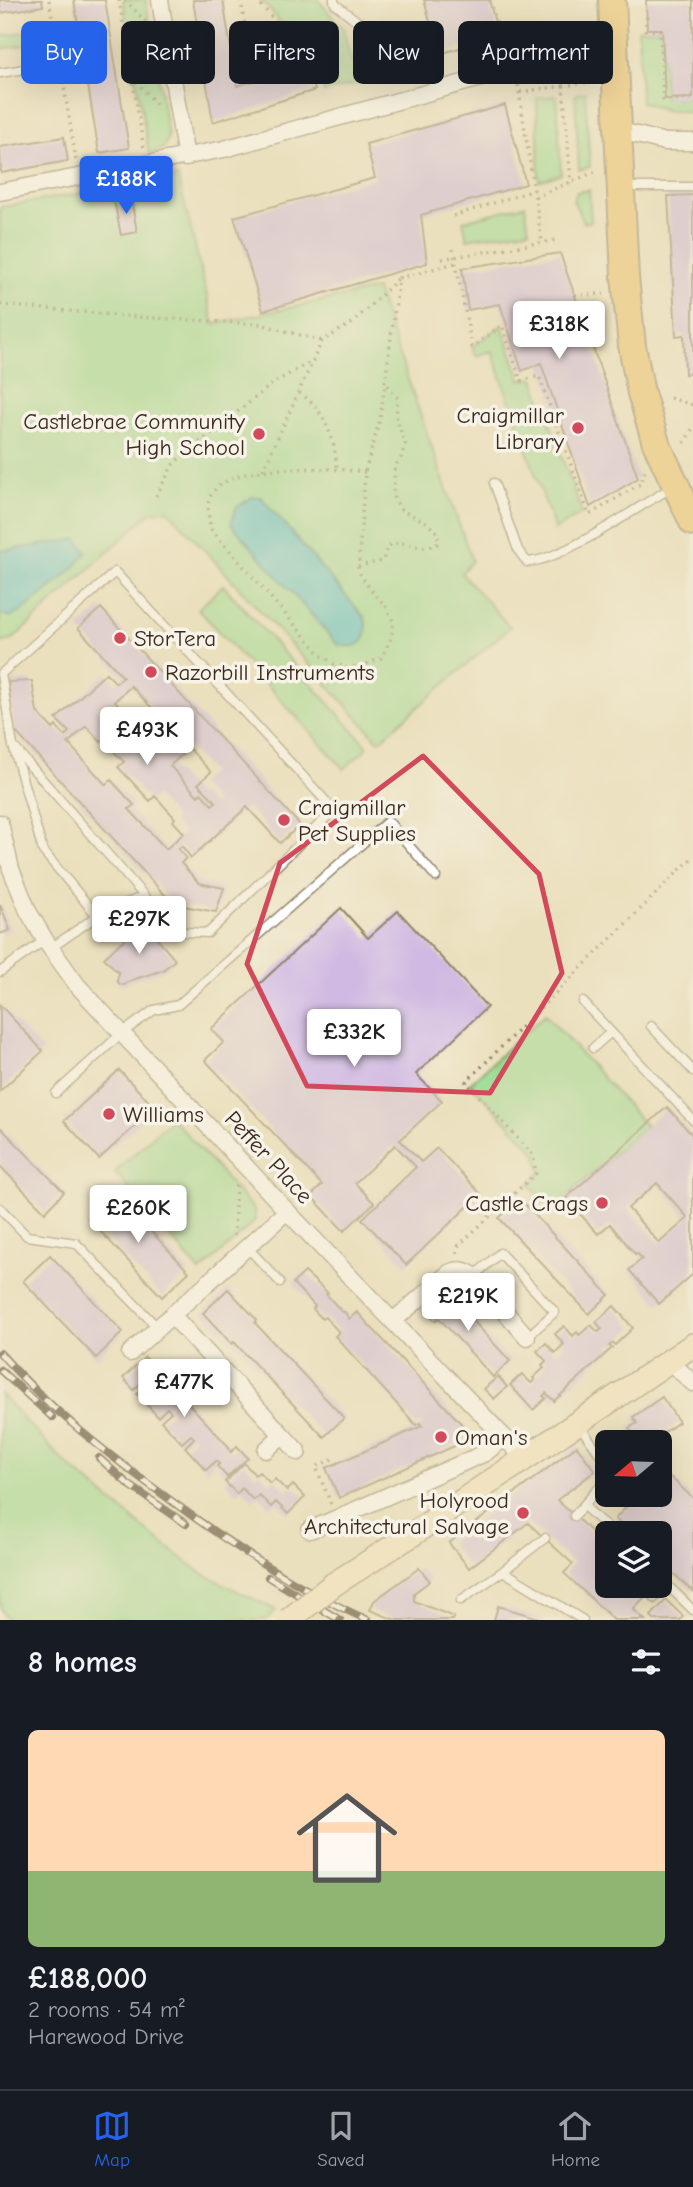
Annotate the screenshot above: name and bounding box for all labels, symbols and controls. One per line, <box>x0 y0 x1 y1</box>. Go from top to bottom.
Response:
chip: Buy <box>21 21 107 84</box>
chip: Rent <box>121 21 215 84</box>
chip: Filters <box>229 21 339 84</box>
chip: New <box>353 21 444 84</box>
chip: Apartment <box>458 21 613 84</box>
pin: £188K <box>77 156 175 216</box>
text: £188K <box>96 165 156 192</box>
pin: £318K <box>510 302 608 361</box>
text: £318K <box>529 310 589 337</box>
place label: Craigmillar Library <box>457 402 565 455</box>
place label: Castlebrae Community High School <box>23 408 246 461</box>
marker: Craigmillar Library <box>570 420 586 436</box>
marker: Castlebrae Community High School <box>251 426 267 442</box>
place label: StorTera <box>134 625 216 652</box>
marker: StorTera <box>112 630 128 646</box>
place label: Razorbill Instruments <box>165 659 375 686</box>
marker: Razorbill Instruments <box>143 664 159 680</box>
pin: £493K <box>98 708 196 767</box>
text: £493K <box>116 716 178 743</box>
place label: Craigmillar Pet Supplies <box>298 794 416 847</box>
marker: Craigmillar Pet Supplies <box>276 812 292 828</box>
pin: £297K <box>90 897 188 956</box>
text: £297K <box>108 905 170 932</box>
pin: £332K <box>305 1010 403 1069</box>
text: £332K <box>323 1018 385 1045</box>
place label: Williams <box>123 1101 204 1128</box>
street label: Peffer Place <box>219 1105 318 1209</box>
marker: Williams <box>101 1106 117 1122</box>
pin: £260K <box>89 1186 187 1245</box>
place label: Castle Crags <box>465 1190 588 1217</box>
text: £260K <box>106 1194 170 1221</box>
marker: Castle Crags <box>594 1195 610 1211</box>
pin: £219K <box>419 1274 517 1333</box>
text: £219K <box>438 1282 498 1309</box>
pin: £477K <box>135 1360 233 1419</box>
text: £477K <box>154 1368 214 1395</box>
place label: Oman's <box>455 1424 527 1451</box>
marker: Oman's <box>433 1429 449 1445</box>
north arrow <box>595 1430 672 1507</box>
map controls <box>595 1430 672 1598</box>
place label: Holyrood Architectural Salvage <box>304 1487 509 1540</box>
marker: Holyrood Architectural Salvage <box>515 1505 531 1521</box>
button: layers <box>595 1521 672 1598</box>
icon: filters <box>627 1643 665 1681</box>
text: 8 homes <box>28 1645 137 1680</box>
icon: home <box>284 1775 410 1901</box>
text: £188,000 <box>28 1961 147 1996</box>
text: 2 rooms · 54 m² <box>28 1996 185 2023</box>
text: Harewood Drive <box>28 2023 184 2050</box>
tab: Map <box>93 2107 131 2171</box>
tab: Saved <box>317 2107 365 2171</box>
tab: Home <box>551 2107 600 2171</box>

